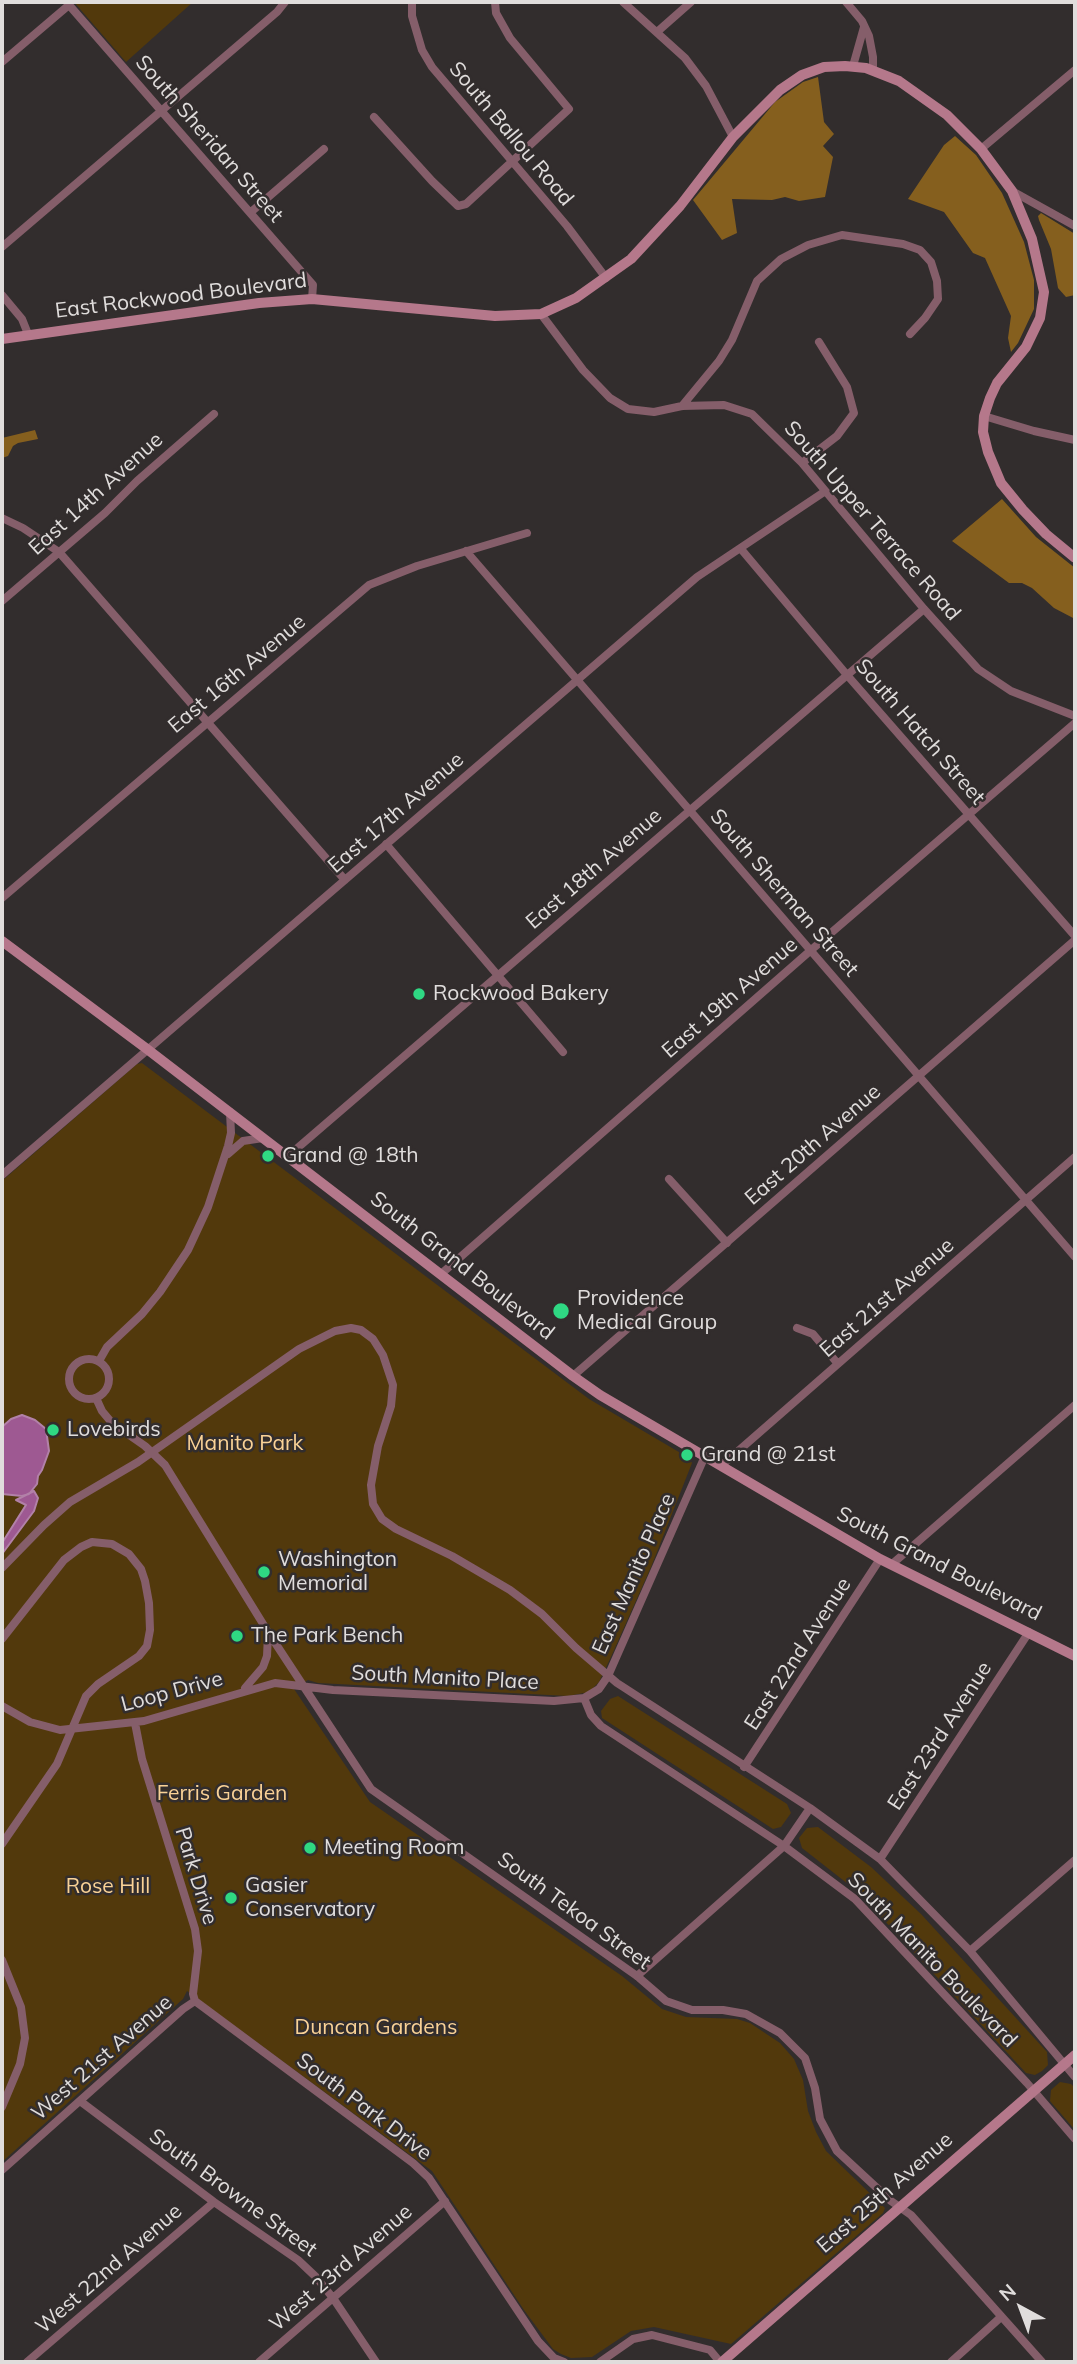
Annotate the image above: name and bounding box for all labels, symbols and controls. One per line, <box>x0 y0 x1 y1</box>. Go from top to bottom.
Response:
street label: South Sheridan Street <box>130 50 288 228</box>
street label: South Ballou Road <box>443 57 579 211</box>
street label: East Rockwood Boulevard <box>54 268 308 324</box>
street label: South Upper Terrace Road <box>778 416 966 626</box>
street label: East 14th Avenue <box>24 427 168 561</box>
street label: East 16th Avenue <box>163 609 311 739</box>
street label: South Hatch Street <box>850 654 990 810</box>
street label: East 17th Avenue <box>323 747 469 879</box>
street label: East 18th Avenue <box>521 803 667 935</box>
street label: South Sherman Street <box>704 804 864 982</box>
street label: East 19th Avenue <box>657 932 803 1064</box>
place label: Rockwood Bakery <box>433 981 609 1007</box>
marker: Rockwood Bakery <box>411 986 427 1002</box>
street label: East 20th Avenue <box>740 1079 886 1211</box>
place label: Grand @ 18th <box>282 1143 419 1169</box>
marker: Grand @ 18th <box>260 1148 276 1164</box>
street label: South Grand Boulevard <box>365 1186 559 1346</box>
street label: East 21st Avenue <box>815 1233 959 1363</box>
place label: Providence Medical Group <box>577 1286 717 1336</box>
marker: Providence Medical Group <box>551 1301 571 1321</box>
place label: Lovebirds <box>67 1417 161 1443</box>
marker: Lovebirds <box>45 1422 61 1438</box>
park label: Manito Park <box>187 1431 303 1457</box>
place label: Grand @ 21st <box>701 1442 836 1468</box>
marker: Grand @ 21st <box>679 1447 695 1463</box>
street label: East Manito Place <box>587 1490 681 1658</box>
street label: South Grand Boulevard <box>832 1501 1046 1627</box>
place label: Washington Memorial <box>278 1547 397 1597</box>
marker: Washington Memorial <box>256 1564 272 1580</box>
street label: East 22nd Avenue <box>739 1573 857 1735</box>
place label: The Park Bench <box>251 1623 403 1649</box>
marker: The Park Bench <box>229 1628 245 1644</box>
street label: East 23rd Avenue <box>883 1657 997 1815</box>
street label: South Manito Place <box>351 1661 539 1695</box>
street label: Loop Drive <box>118 1666 226 1718</box>
park label: Ferris Garden <box>157 1781 287 1807</box>
street label: Park Drive <box>169 1824 223 1928</box>
place label: Meeting Room <box>324 1835 464 1861</box>
marker: Meeting Room <box>302 1840 318 1856</box>
street label: South Tekoa Street <box>492 1847 656 1975</box>
street label: South Manito Boulevard <box>842 1867 1022 2053</box>
place label: Gasier Conservatory <box>245 1873 375 1923</box>
park label: Rose Hill <box>66 1874 150 1900</box>
marker: Gasier Conservatory <box>223 1890 239 1906</box>
street label: West 21st Avenue <box>26 1990 178 2126</box>
park label: Duncan Gardens <box>295 2015 457 2041</box>
street label: South Park Drive <box>291 2048 437 2166</box>
street label: South Browne Street <box>144 2124 322 2262</box>
street label: East 25th Avenue <box>812 2127 958 2259</box>
street label: West 22nd Avenue <box>31 2199 187 2339</box>
street label: West 23rd Avenue <box>265 2199 417 2337</box>
north arrow <box>986 2273 1056 2343</box>
text: N <box>994 2278 1021 2306</box>

